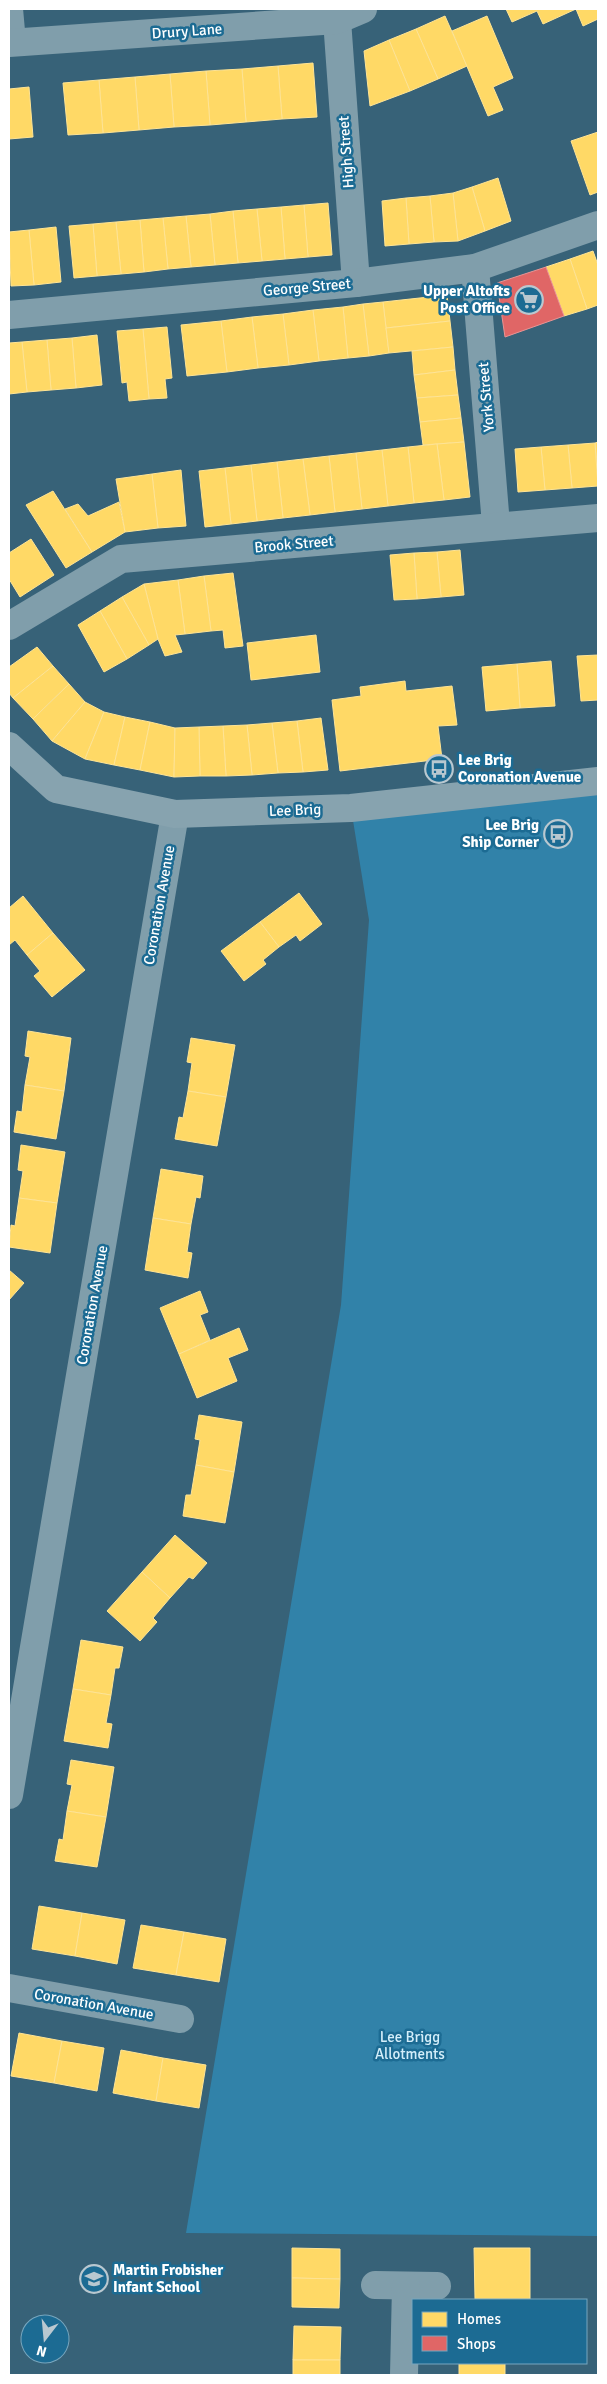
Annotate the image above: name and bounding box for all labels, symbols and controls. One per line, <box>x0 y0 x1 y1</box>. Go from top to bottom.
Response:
street label: Drury Lane <box>151 20 223 42</box>
street label: High Street <box>334 115 358 189</box>
street label: George Street <box>262 274 352 300</box>
place label: Upper Altofts Post Office <box>423 282 510 317</box>
supermarket icon: Upper Altofts Post Office <box>514 285 544 315</box>
street label: York Street <box>474 361 498 433</box>
street label: Brook Street <box>254 532 334 556</box>
place label: Lee Brig Coronation Avenue <box>458 751 581 786</box>
bus stop icon: Lee Brig Coronation Avenue <box>424 754 454 784</box>
street label: Lee Brig <box>269 800 322 820</box>
place label: Lee Brig Ship Corner <box>462 816 539 851</box>
bus stop icon: Lee Brig Ship Corner <box>543 819 573 849</box>
street label: Coronation Avenue <box>140 844 178 966</box>
street label: Coronation Avenue <box>73 1244 111 1366</box>
street label: Coronation Avenue <box>33 1985 155 2023</box>
park label: Lee Brigg Allotments <box>375 2028 445 2063</box>
place label: Martin Frobisher Infant School <box>113 2261 223 2296</box>
school or university icon: Martin Frobisher Infant School <box>79 2264 109 2294</box>
legend <box>412 2299 587 2364</box>
text: Homes <box>457 2310 501 2328</box>
north arrow <box>20 2314 70 2364</box>
text: Shops <box>457 2335 496 2353</box>
text: N <box>35 2342 49 2361</box>

